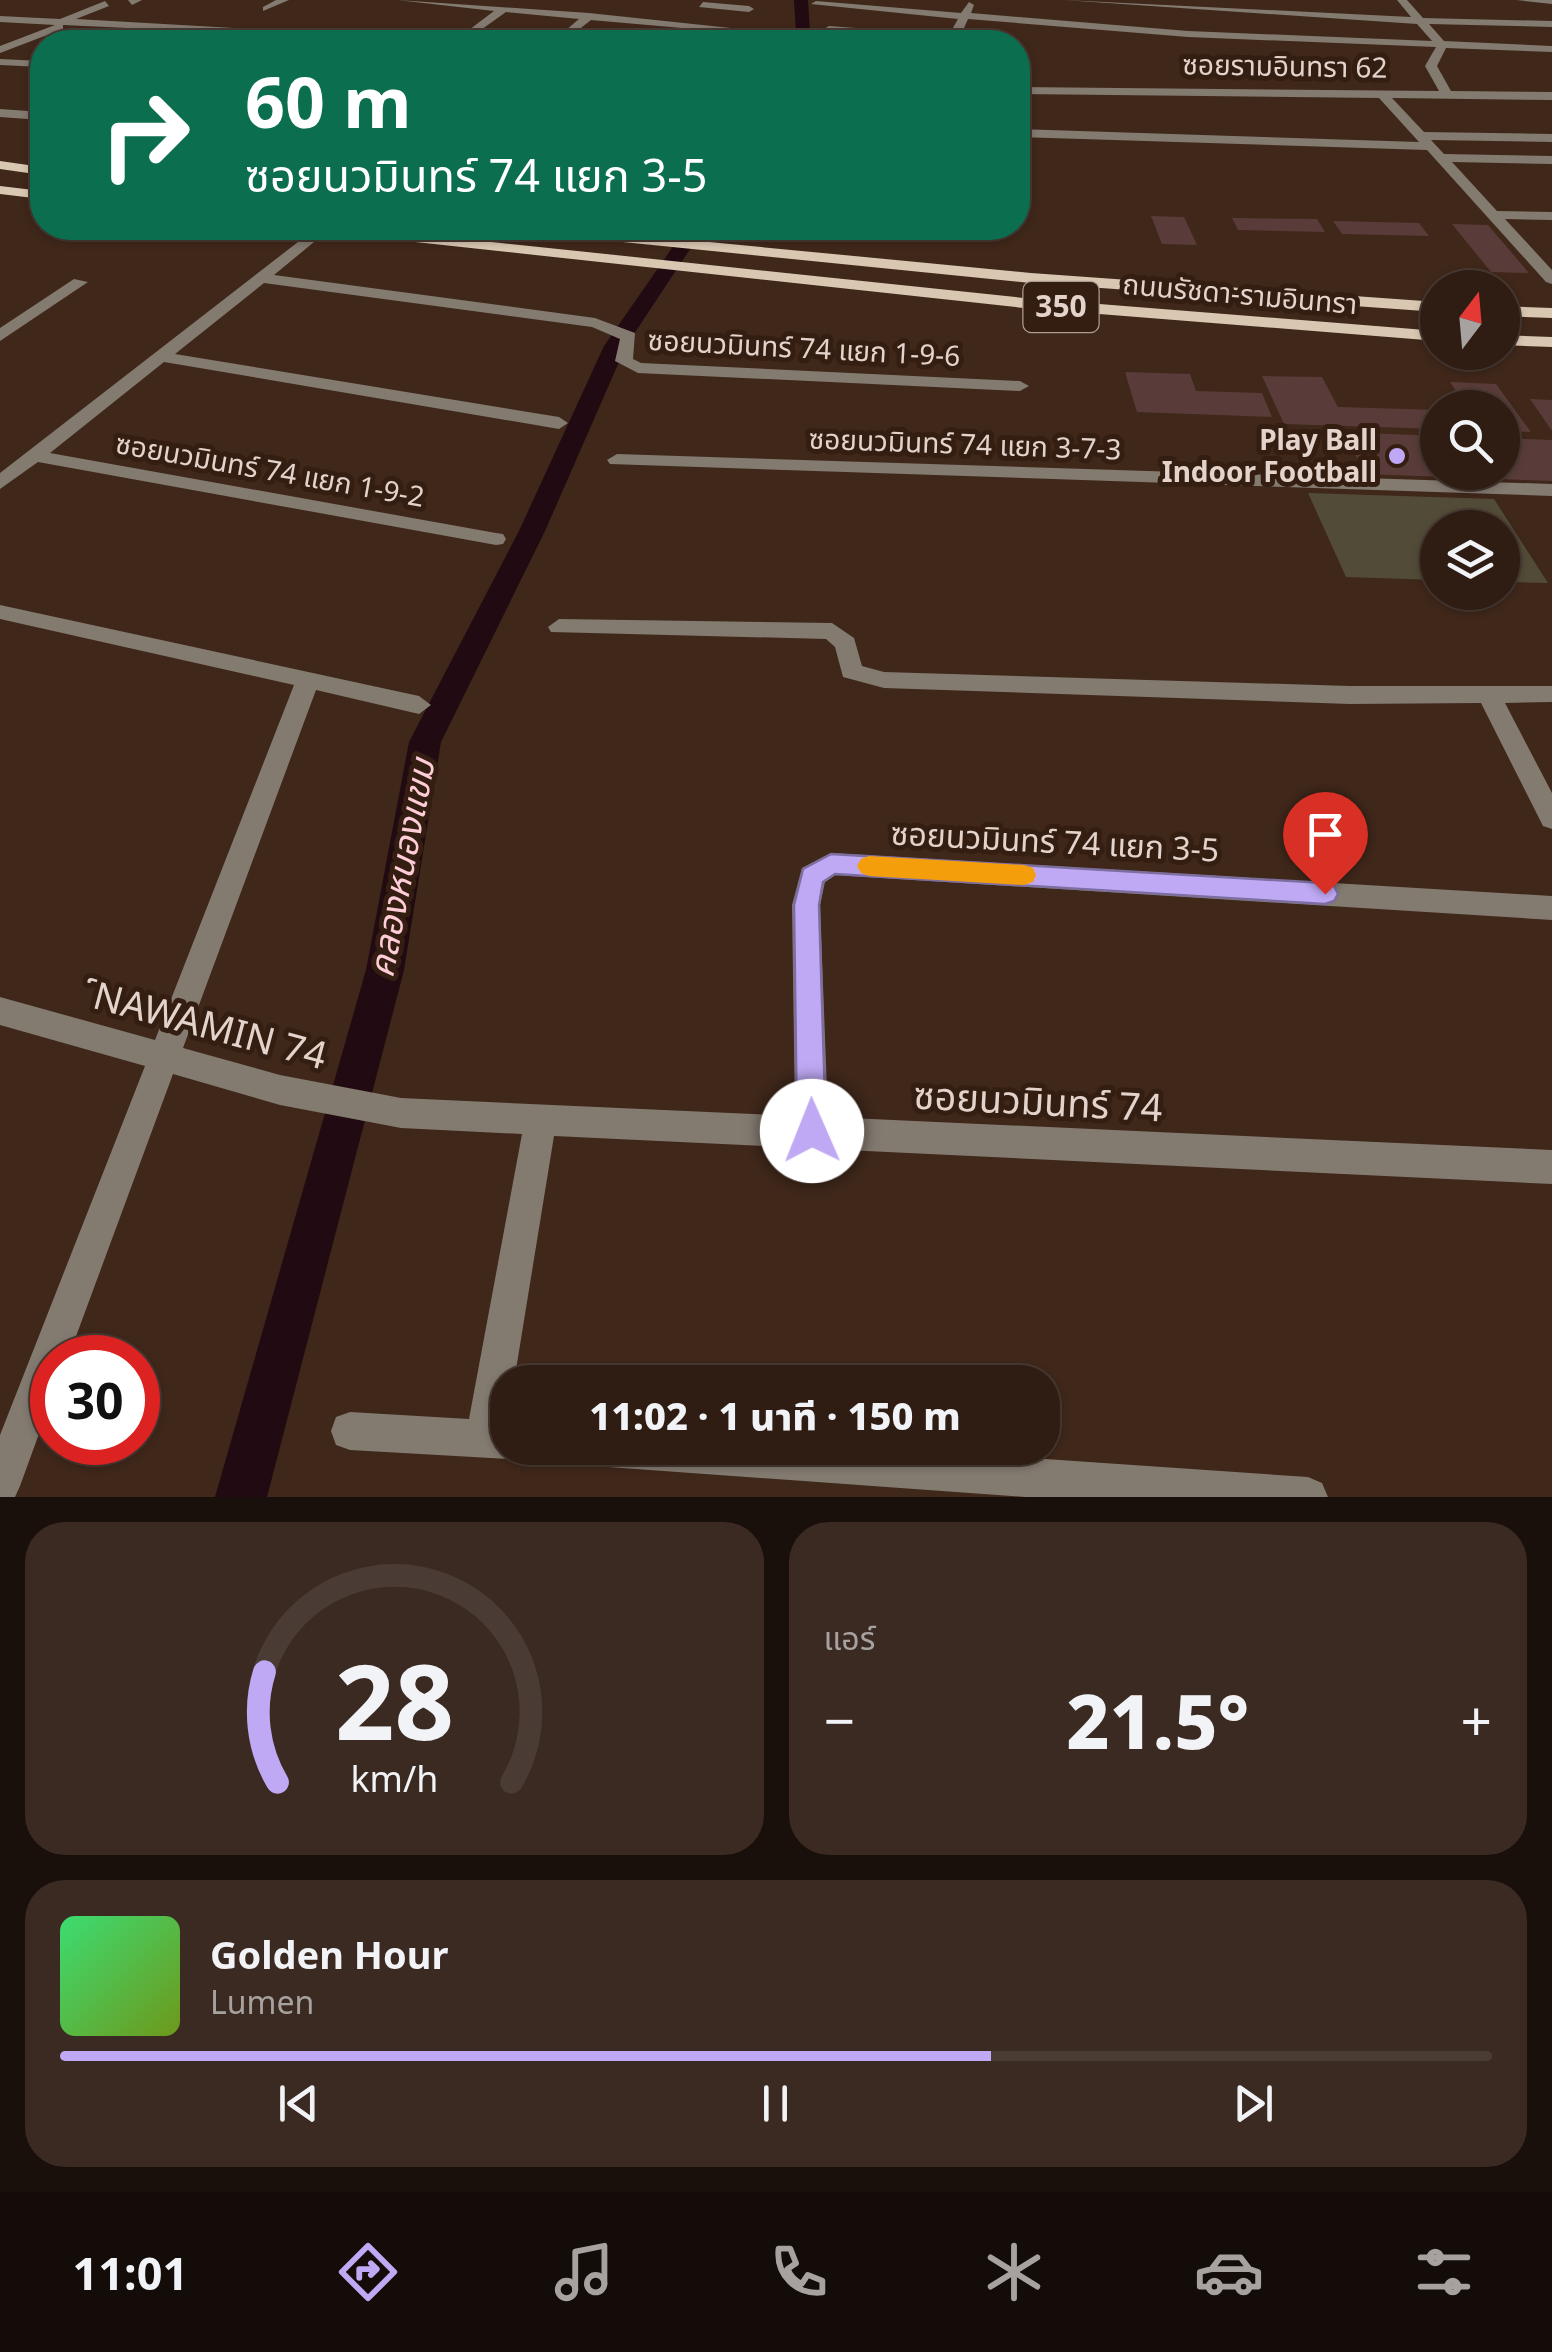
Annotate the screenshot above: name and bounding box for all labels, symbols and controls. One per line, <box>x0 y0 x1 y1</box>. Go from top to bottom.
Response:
street label: ซอยรามอินทรา 62 <box>1182 44 1388 86</box>
text: 60 m <box>245 53 412 149</box>
icon: right <box>80 70 210 200</box>
text: ซอยนวมินทร์ 74 แยก 3-5 <box>245 144 707 205</box>
street label: ถนนรัชดา-รามอินทรา <box>1121 264 1359 322</box>
north arrow <box>1420 270 1520 370</box>
map controls <box>1420 270 1520 610</box>
road number: 350 <box>1024 282 1098 332</box>
street label: ซอยนวมินทร์ 74 แยก 1-9-6 <box>647 320 961 374</box>
button: search <box>1420 390 1520 490</box>
street label: ซอยนวมินทร์ 74 แยก 3-7-3 <box>808 419 1122 467</box>
place label: Play Ball Indoor Football <box>1162 420 1377 490</box>
street label: ซอยนวมินทร์ 74 แยก 1-9-2 <box>113 423 427 515</box>
marker: Play Ball Indoor Football <box>1386 445 1408 467</box>
button: layers <box>1420 510 1520 610</box>
water label: คลองหนองแขม <box>356 752 445 981</box>
pin <box>1283 792 1368 895</box>
icon: arrive <box>1298 807 1353 862</box>
street label: ซอยนวมินทร์ 74 แยก 3-5 <box>890 810 1220 871</box>
street label: ์NAWAMIN 74 <box>78 965 333 1080</box>
street label: ซอยนวมินทร์ 74 <box>912 1068 1164 1132</box>
position arrow <box>760 1079 864 1183</box>
speed limit sign: 30 <box>30 1335 160 1465</box>
text: 11:02 · 1 นาที · 150 m <box>589 1389 961 1441</box>
text: แอร์ <box>824 1616 875 1659</box>
text: 28 <box>335 1629 454 1770</box>
text: 21.5° <box>1066 1669 1249 1771</box>
text: − <box>824 1682 855 1757</box>
text: + <box>1461 1682 1492 1757</box>
text: km/h <box>350 1754 438 1802</box>
text: Golden Hour <box>210 1928 448 1980</box>
text: Lumen <box>210 1980 314 2023</box>
icon: previous <box>271 2076 326 2131</box>
icon: pause <box>748 2076 803 2131</box>
icon: next <box>1226 2076 1281 2131</box>
icon: directions <box>333 2237 403 2307</box>
icon: music <box>549 2237 619 2307</box>
icon: phone <box>764 2237 834 2307</box>
icon: climate <box>979 2237 1049 2307</box>
icon: car <box>1194 2237 1264 2307</box>
icon: filters <box>1409 2237 1479 2307</box>
text: 11:01 <box>73 2242 188 2303</box>

